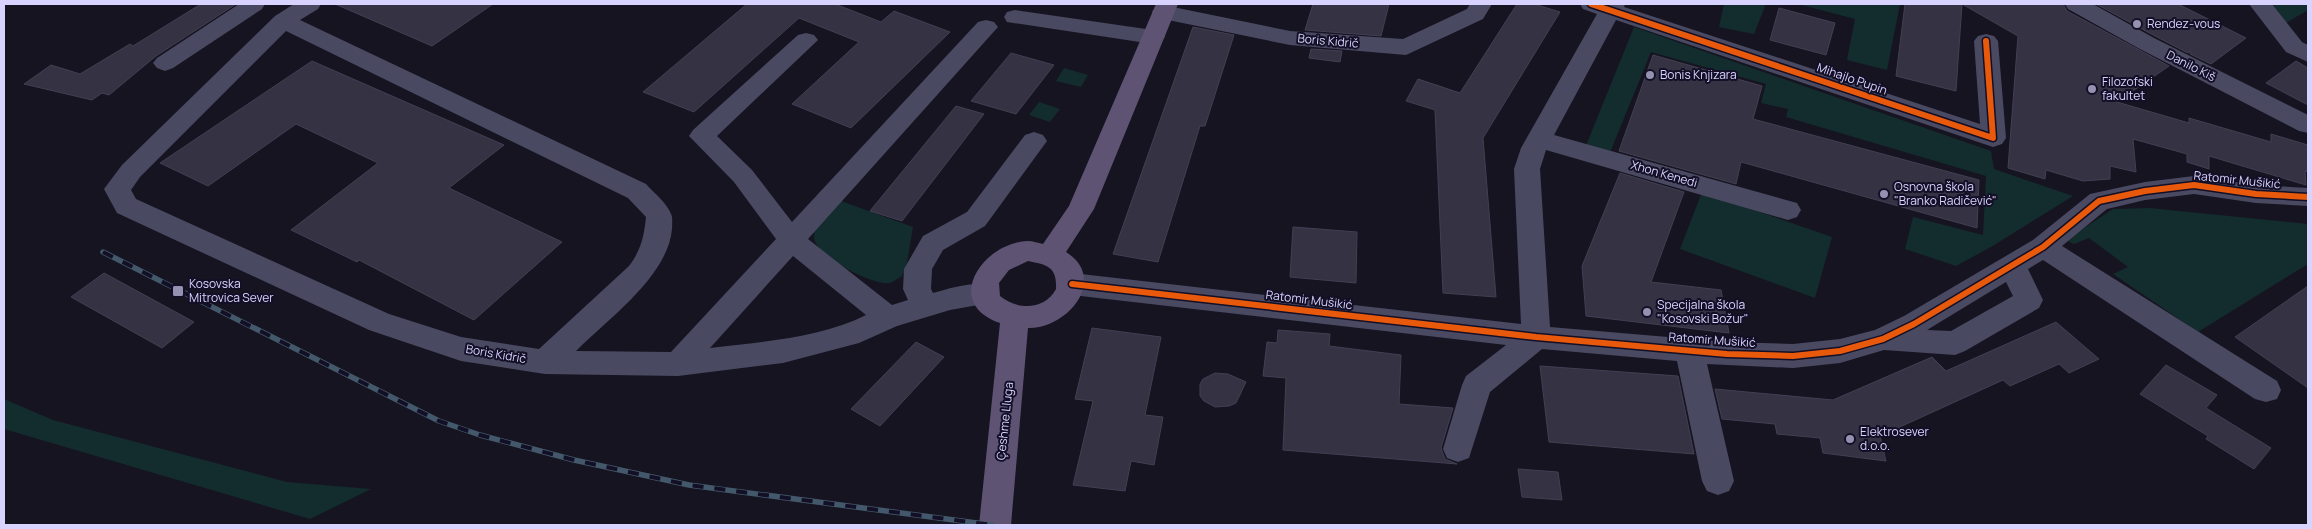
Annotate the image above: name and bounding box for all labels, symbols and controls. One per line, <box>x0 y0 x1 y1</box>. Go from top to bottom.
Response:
place label: Rendez-vous <box>2147 15 2220 32</box>
marker: Rendez-vous <box>2131 18 2143 30</box>
street label: Boris Kidrič <box>1297 29 1360 52</box>
street label: Danilo Kiš <box>2164 46 2219 85</box>
street label: Mihajlo Pupin <box>1815 59 1890 99</box>
place label: Bonis Knjizara <box>1660 66 1737 83</box>
marker: Bonis Knjizara <box>1644 69 1656 81</box>
place label: Filozofski fakultet <box>2102 73 2153 104</box>
marker: Filozofski fakultet <box>2086 83 2098 95</box>
street label: Xhon Kenedi <box>1629 156 1699 191</box>
street label: Ratomir Mušikić <box>2193 166 2282 193</box>
place label: Osnovna škola "Branko Radičević" <box>1894 178 1997 209</box>
marker: Osnovna škola "Branko Radičević" <box>1878 188 1890 200</box>
place label: Kosovska Mitrovica Sever <box>189 275 274 306</box>
marker: Kosovska Mitrovica Sever <box>171 284 185 298</box>
street label: Ratomir Mušikić <box>1265 286 1354 313</box>
place label: Specijalna škola "Kosovski Božur" <box>1657 296 1749 327</box>
marker: Specijalna škola "Kosovski Božur" <box>1641 306 1653 318</box>
street label: Ratomir Mušikić <box>1668 328 1757 351</box>
street label: Boris Kidrič <box>465 340 528 367</box>
street label: Çeshme Lluga <box>992 381 1017 461</box>
place label: Elektrosever d.o.o. <box>1860 423 1930 454</box>
marker: Elektrosever d.o.o. <box>1844 433 1856 445</box>

